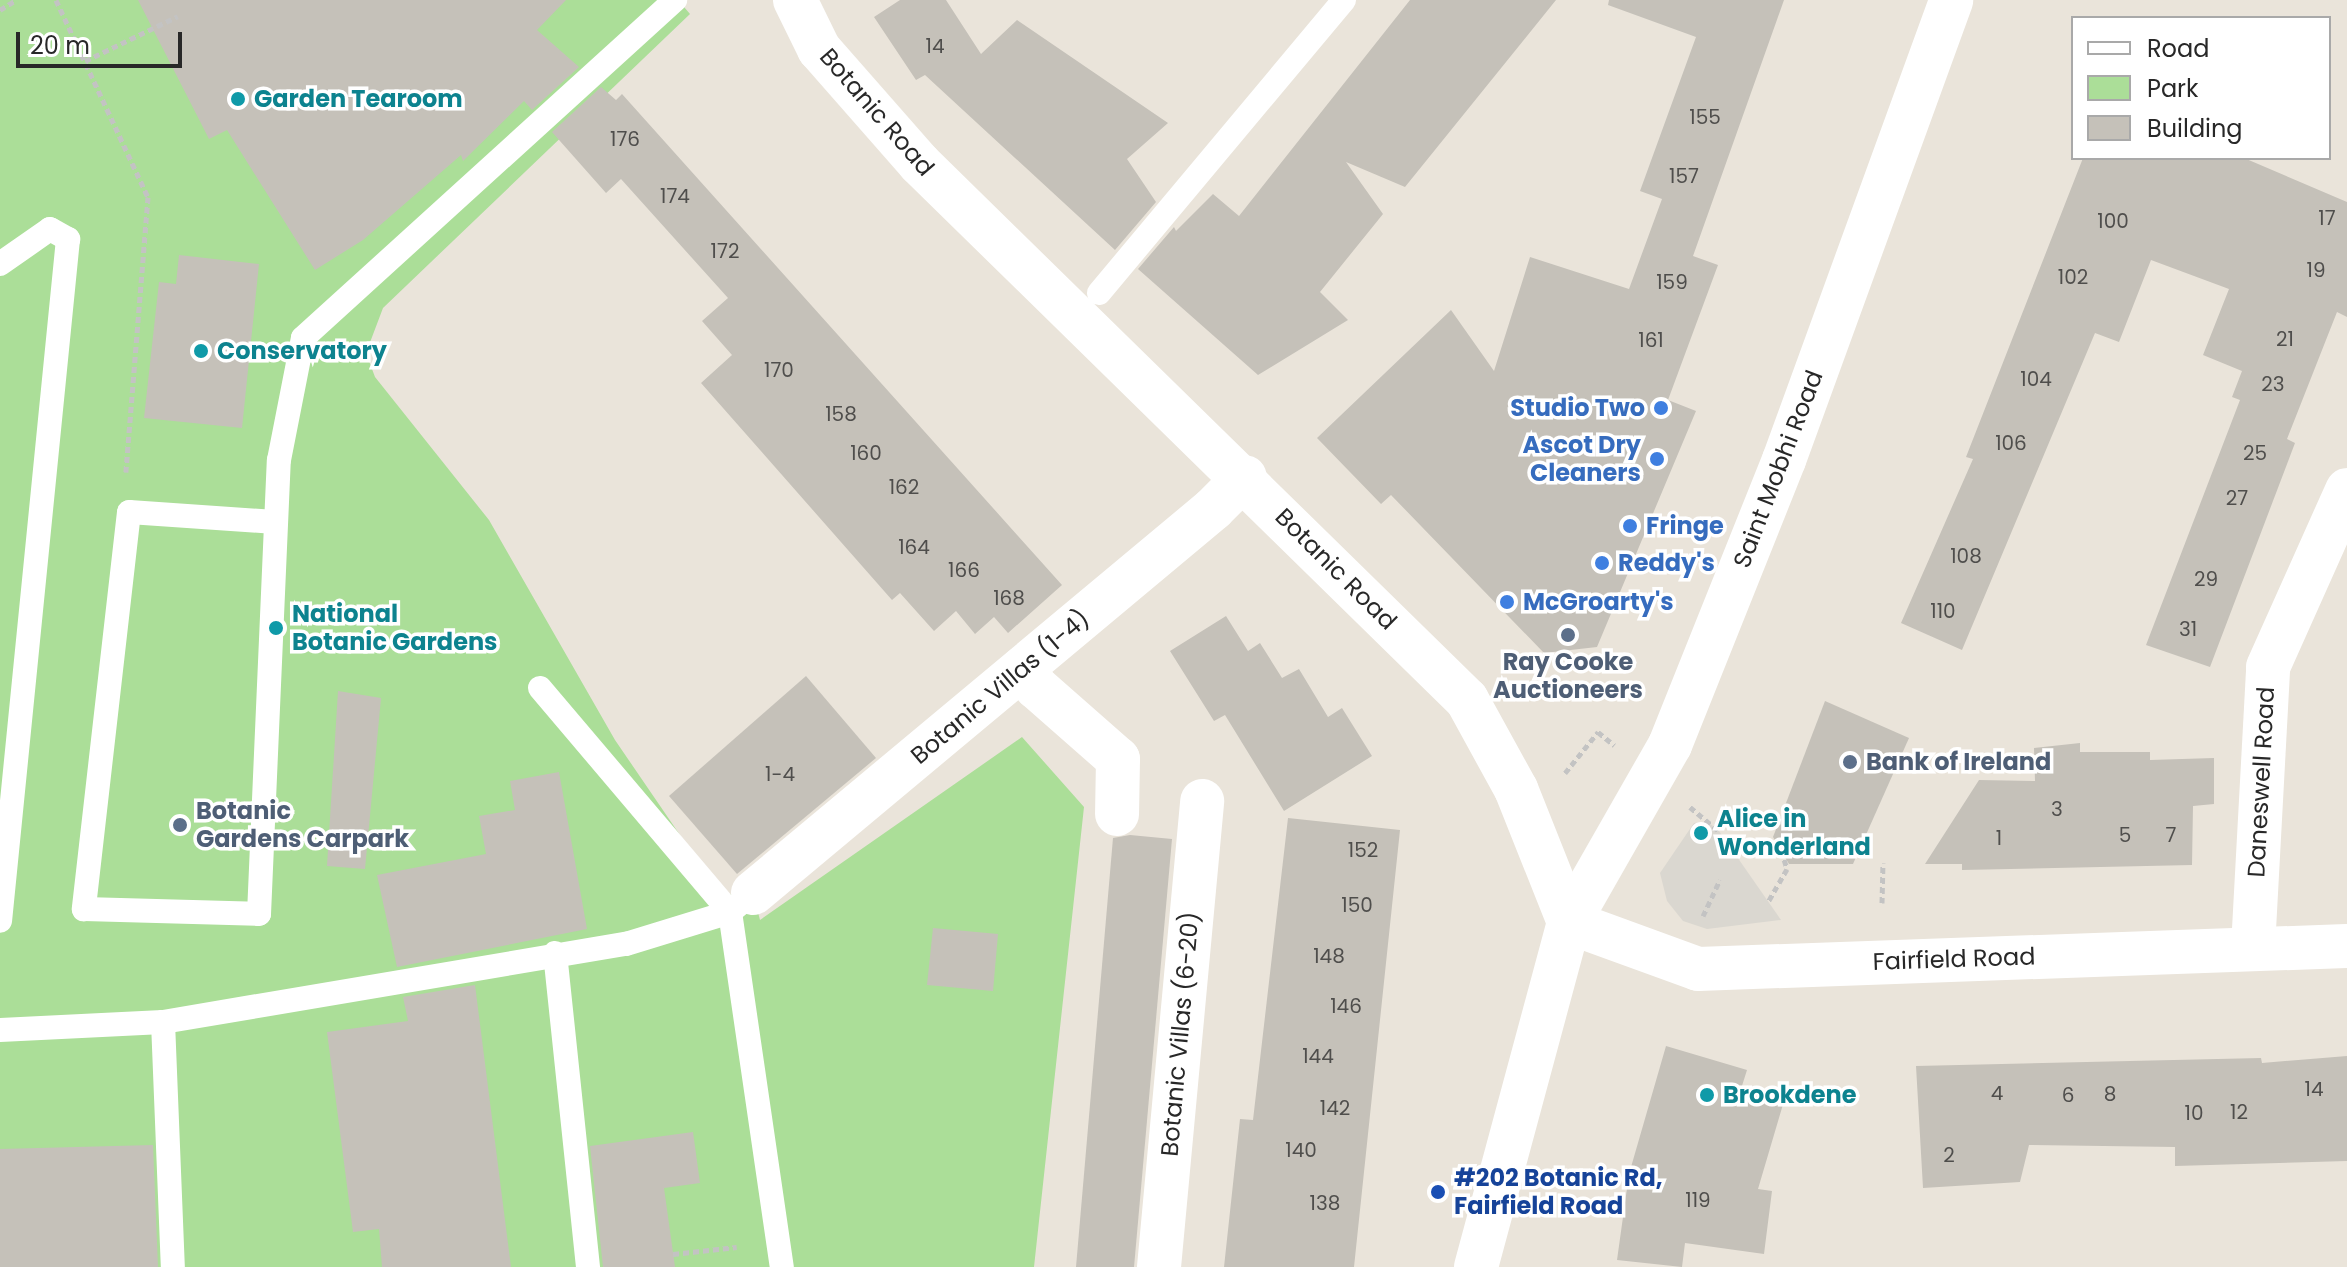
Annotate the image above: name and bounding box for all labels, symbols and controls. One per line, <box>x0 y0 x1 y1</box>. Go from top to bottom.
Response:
scale bar <box>20 16 186 66</box>
legend <box>2071 16 2331 160</box>
text: 20 m <box>30 29 90 62</box>
text: Road <box>2147 32 2209 65</box>
house number: 14 <box>926 34 944 58</box>
street label: Botanic Road <box>814 42 940 182</box>
text: Park <box>2147 72 2198 105</box>
place label: Garden Tearoom <box>254 85 463 113</box>
marker: Garden Tearoom <box>229 90 247 108</box>
house number: 155 <box>1689 105 1721 129</box>
text: Building <box>2147 112 2243 145</box>
house number: 176 <box>610 127 640 151</box>
house number: 157 <box>1669 164 1699 188</box>
house number: 174 <box>660 184 690 208</box>
house number: 17 <box>2318 206 2336 230</box>
house number: 100 <box>2097 209 2129 233</box>
house number: 172 <box>711 239 739 263</box>
house number: 19 <box>2307 258 2325 282</box>
house number: 102 <box>2058 265 2088 289</box>
house number: 159 <box>1656 270 1688 294</box>
house number: 21 <box>2276 327 2294 351</box>
house number: 161 <box>1638 328 1664 352</box>
place label: Conservatory <box>217 337 387 365</box>
marker: Conservatory <box>192 342 210 360</box>
house number: 170 <box>764 358 794 382</box>
street label: Saint Mobhi Road <box>1727 366 1829 572</box>
house number: 104 <box>2020 367 2052 391</box>
house number: 23 <box>2261 372 2285 396</box>
place label: Studio Two <box>1510 394 1645 422</box>
marker: Studio Two <box>1652 399 1670 417</box>
house number: 158 <box>825 402 857 426</box>
place label: Ascot Dry Cleaners <box>1522 431 1641 487</box>
house number: 106 <box>1995 431 2027 455</box>
house number: 160 <box>850 441 882 465</box>
house number: 25 <box>2243 441 2267 465</box>
marker: Ascot Dry Cleaners <box>1648 450 1666 468</box>
house number: 162 <box>889 475 919 499</box>
house number: 27 <box>2226 486 2248 510</box>
street label: Botanic Road <box>1269 502 1403 636</box>
place label: Fringe <box>1646 512 1724 540</box>
marker: Fringe <box>1621 517 1639 535</box>
house number: 164 <box>898 535 930 559</box>
house number: 108 <box>1950 544 1982 568</box>
place label: Reddy's <box>1618 549 1715 577</box>
marker: Reddy's <box>1593 554 1611 572</box>
house number: 166 <box>948 558 980 582</box>
house number: 29 <box>2194 567 2218 591</box>
house number: 168 <box>993 586 1025 610</box>
place label: McGroarty's <box>1523 588 1674 616</box>
marker: McGroarty's <box>1498 593 1516 611</box>
house number: 110 <box>1930 599 1956 623</box>
place label: National Botanic Gardens <box>292 600 498 656</box>
street label: Botanic Villas (1-4) <box>905 604 1095 770</box>
house number: 31 <box>2179 617 2197 641</box>
marker: National Botanic Gardens <box>267 619 285 637</box>
marker: Ray Cooke Auctioneers <box>1559 626 1577 644</box>
place label: Ray Cooke Auctioneers <box>1493 648 1643 704</box>
street label: Daneswell Road <box>2242 686 2280 878</box>
place label: Bank of Ireland <box>1866 748 2051 776</box>
marker: Bank of Ireland <box>1841 753 1859 771</box>
house number: 1-4 <box>765 762 795 786</box>
place label: Botanic Gardens Carpark <box>196 797 409 853</box>
house number: 3 <box>2051 797 2063 821</box>
place label: Alice in Wonderland <box>1717 805 1871 861</box>
marker: Botanic Gardens Carpark <box>171 816 189 834</box>
house number: 5 <box>2119 823 2131 847</box>
house number: 7 <box>2166 823 2176 847</box>
marker: Alice in Wonderland <box>1692 824 1710 842</box>
house number: 1 <box>1996 826 2002 850</box>
house number: 152 <box>1348 838 1378 862</box>
house number: 150 <box>1341 893 1373 917</box>
street label: Botanic Villas (6-20) <box>1155 910 1205 1158</box>
street label: Fairfield Road <box>1872 942 2036 976</box>
house number: 148 <box>1313 944 1345 968</box>
house number: 146 <box>1330 994 1362 1018</box>
house number: 144 <box>1302 1044 1334 1068</box>
house number: 14 <box>2305 1077 2323 1101</box>
place label: Brookdene <box>1723 1081 1857 1109</box>
house number: 4 <box>1991 1081 2003 1105</box>
house number: 8 <box>2104 1082 2116 1106</box>
house number: 6 <box>2062 1083 2074 1107</box>
marker: Brookdene <box>1698 1086 1716 1104</box>
house number: 142 <box>1320 1096 1350 1120</box>
house number: 12 <box>2230 1100 2248 1124</box>
house number: 10 <box>2185 1101 2203 1125</box>
house number: 140 <box>1285 1138 1317 1162</box>
house number: 2 <box>1943 1143 1955 1167</box>
place label: #202 Botanic Rd, Fairfield Road <box>1454 1164 1663 1220</box>
marker: #202 Botanic Rd, Fairfield Road <box>1429 1183 1447 1201</box>
house number: 119 <box>1685 1188 1711 1212</box>
house number: 138 <box>1310 1191 1340 1215</box>

